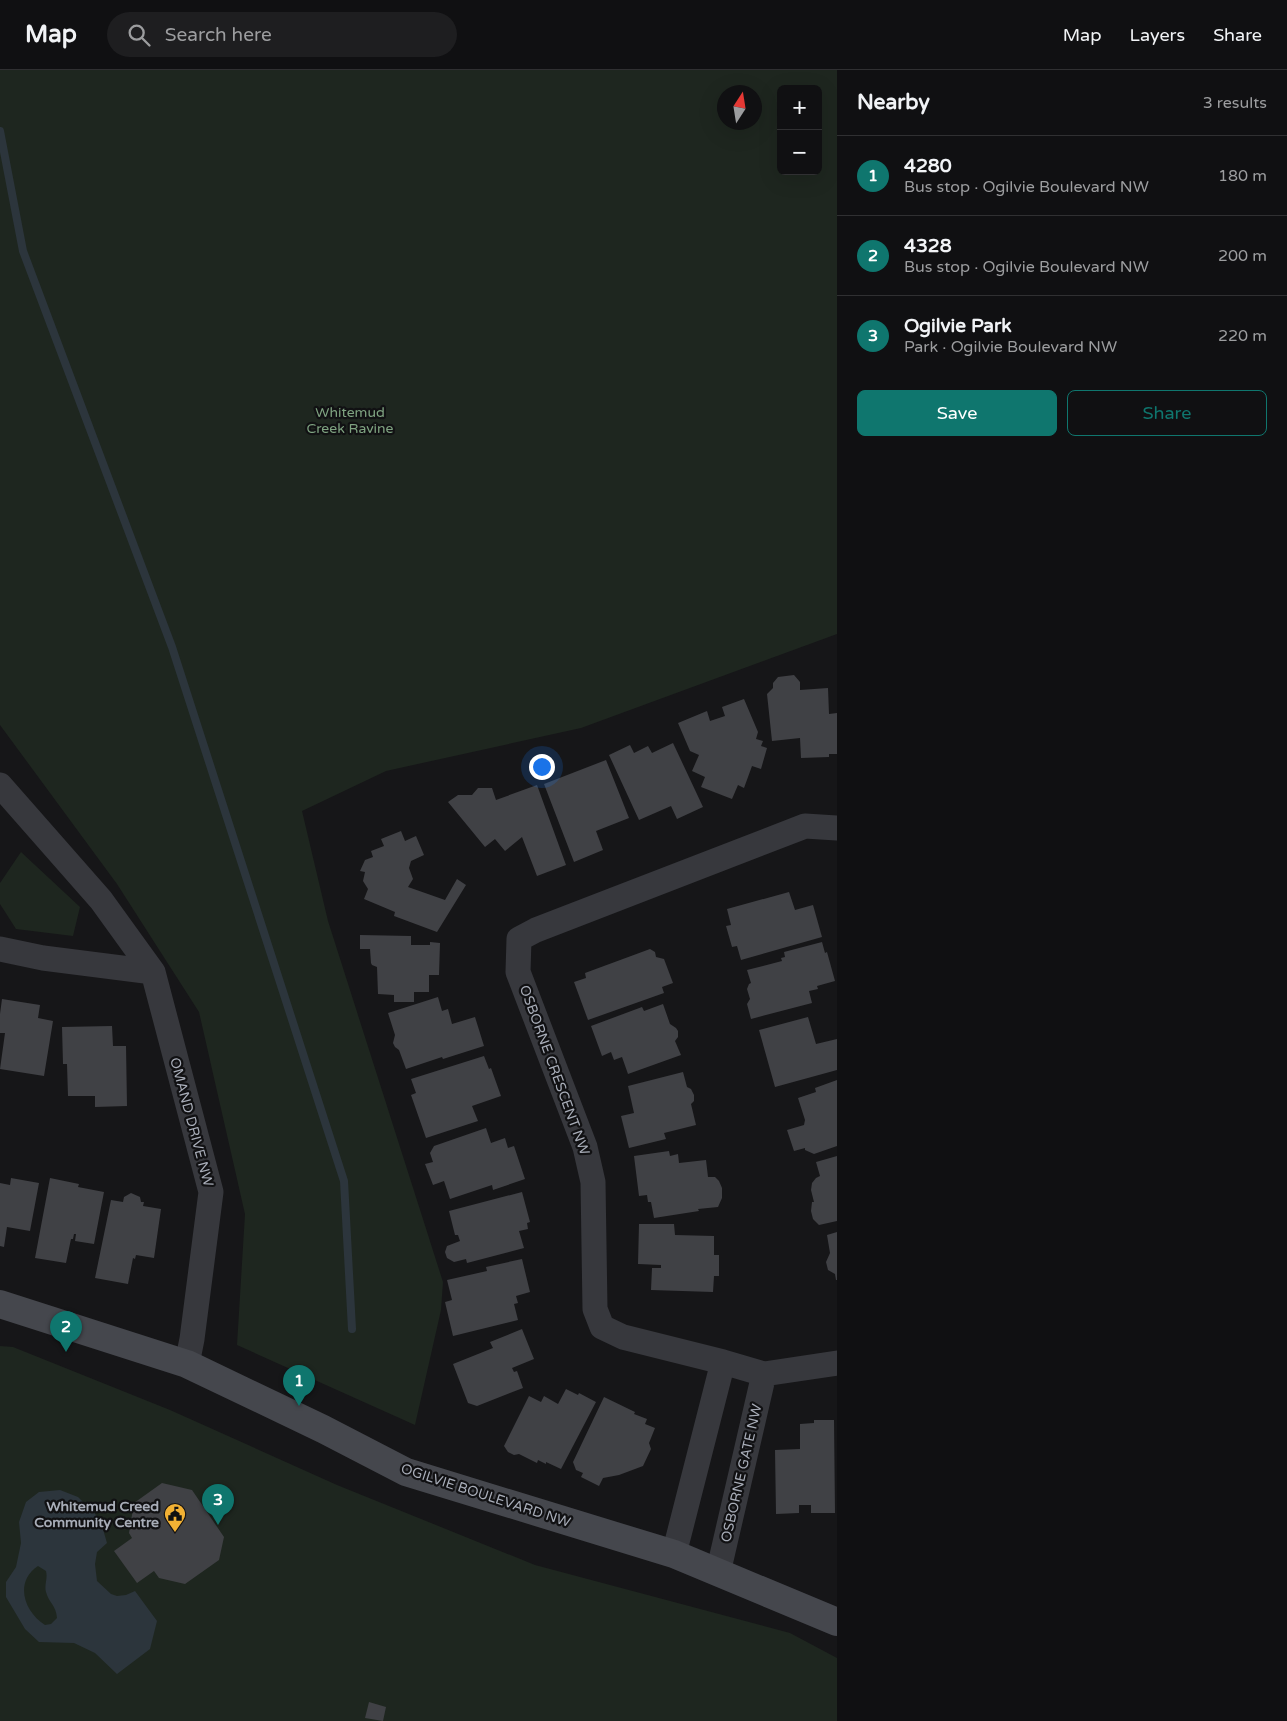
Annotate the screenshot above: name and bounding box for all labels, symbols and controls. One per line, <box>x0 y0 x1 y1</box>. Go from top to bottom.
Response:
search box <box>107 12 457 57</box>
text: Map <box>25 20 77 49</box>
icon: search <box>125 21 153 49</box>
text: Search here <box>165 24 272 46</box>
text: Map <box>1063 24 1102 46</box>
text: Layers <box>1130 24 1185 46</box>
text: Share <box>1213 24 1262 46</box>
north arrow <box>717 85 762 130</box>
map controls <box>777 85 822 175</box>
button: + <box>777 85 822 130</box>
text: Nearby <box>857 90 930 115</box>
text: 3 results <box>1203 93 1267 113</box>
button: − <box>777 130 822 175</box>
text: 4280 <box>904 155 952 177</box>
text: 1 <box>868 166 878 186</box>
text: 180 m <box>1218 166 1267 186</box>
text: Bus stop · Ogilvie Boulevard NW <box>904 177 1149 197</box>
text: 4328 <box>904 235 952 257</box>
text: 2 <box>868 246 878 266</box>
text: 200 m <box>1218 246 1267 266</box>
text: Bus stop · Ogilvie Boulevard NW <box>904 257 1149 277</box>
text: Ogilvie Park <box>904 315 1012 337</box>
text: 3 <box>868 326 878 346</box>
text: 220 m <box>1218 326 1267 346</box>
text: Park · Ogilvie Boulevard NW <box>904 337 1117 357</box>
button: Save <box>857 390 1057 436</box>
button: Share <box>1067 390 1267 436</box>
park label: Whitemud Creek Ravine <box>307 404 394 437</box>
your location <box>529 754 555 780</box>
street label: OSBORNE CRESCENT NW <box>516 983 593 1157</box>
street label: OMAND DRIVE NW <box>166 1056 217 1189</box>
pin: 2 <box>50 1311 82 1352</box>
pin: 1 <box>283 1365 315 1406</box>
street label: OSBORNE GATE NW <box>717 1402 766 1544</box>
street label: OGILVIE BOULEVARD NW <box>399 1460 573 1531</box>
pin: 3 <box>202 1484 234 1525</box>
place label: Whitemud Creed Community Centre <box>34 1498 159 1531</box>
public building icon: Whitemud Creed Community Centre <box>163 1502 187 1533</box>

